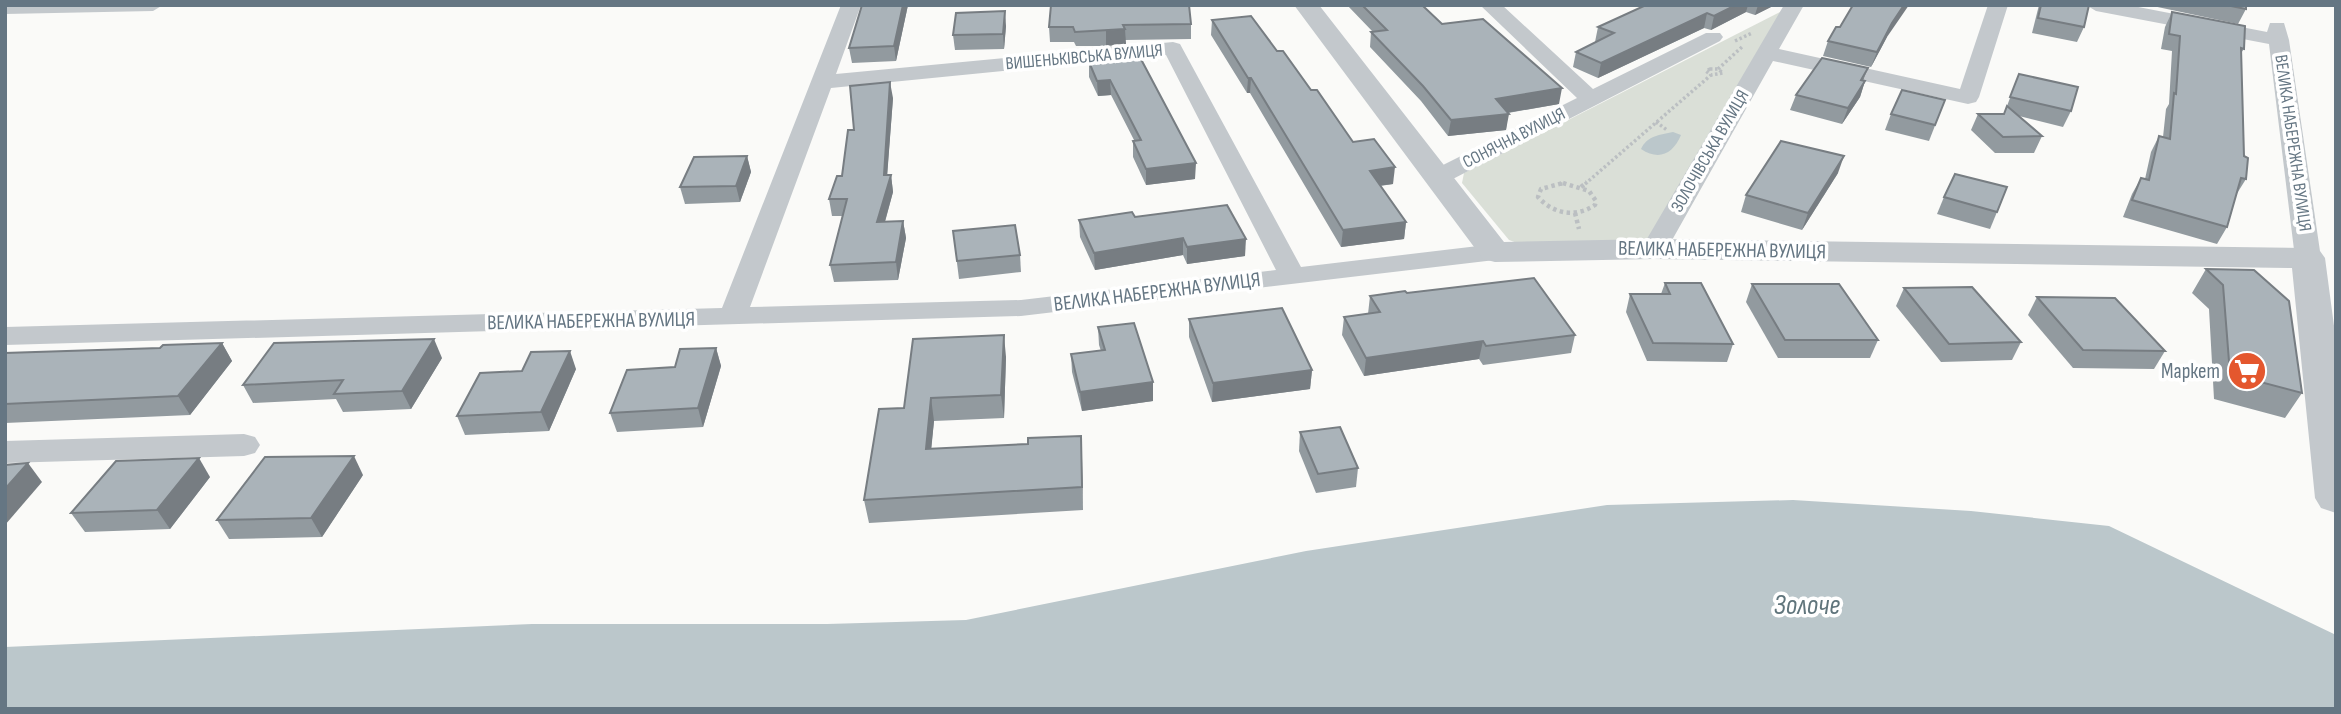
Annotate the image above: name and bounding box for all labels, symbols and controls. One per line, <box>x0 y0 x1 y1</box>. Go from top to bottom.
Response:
street label: ВИШЕНЬКІВСЬКА ВУЛИЦЯ <box>1005 40 1163 74</box>
street label: ВЕЛИКА НАБЕРЕЖНА ВУЛИЦЯ <box>2270 53 2316 233</box>
street label: ЗОЛОЧІВСЬКА ВУЛИЦЯ <box>1667 86 1753 216</box>
street label: СОНЯЧНА ВУЛИЦЯ <box>1459 103 1569 173</box>
street label: ВЕЛИКА НАБЕРЕЖНА ВУЛИЦЯ <box>1618 236 1826 264</box>
street label: ВЕЛИКА НАБЕРЕЖНА ВУЛИЦЯ <box>1052 267 1262 317</box>
street label: ВЕЛИКА НАБЕРЕЖНА ВУЛИЦЯ <box>487 307 695 335</box>
supermarket icon: Маркет <box>2226 350 2268 392</box>
place label: Маркет <box>2161 359 2220 384</box>
water label: Золоче <box>1774 589 1840 622</box>

